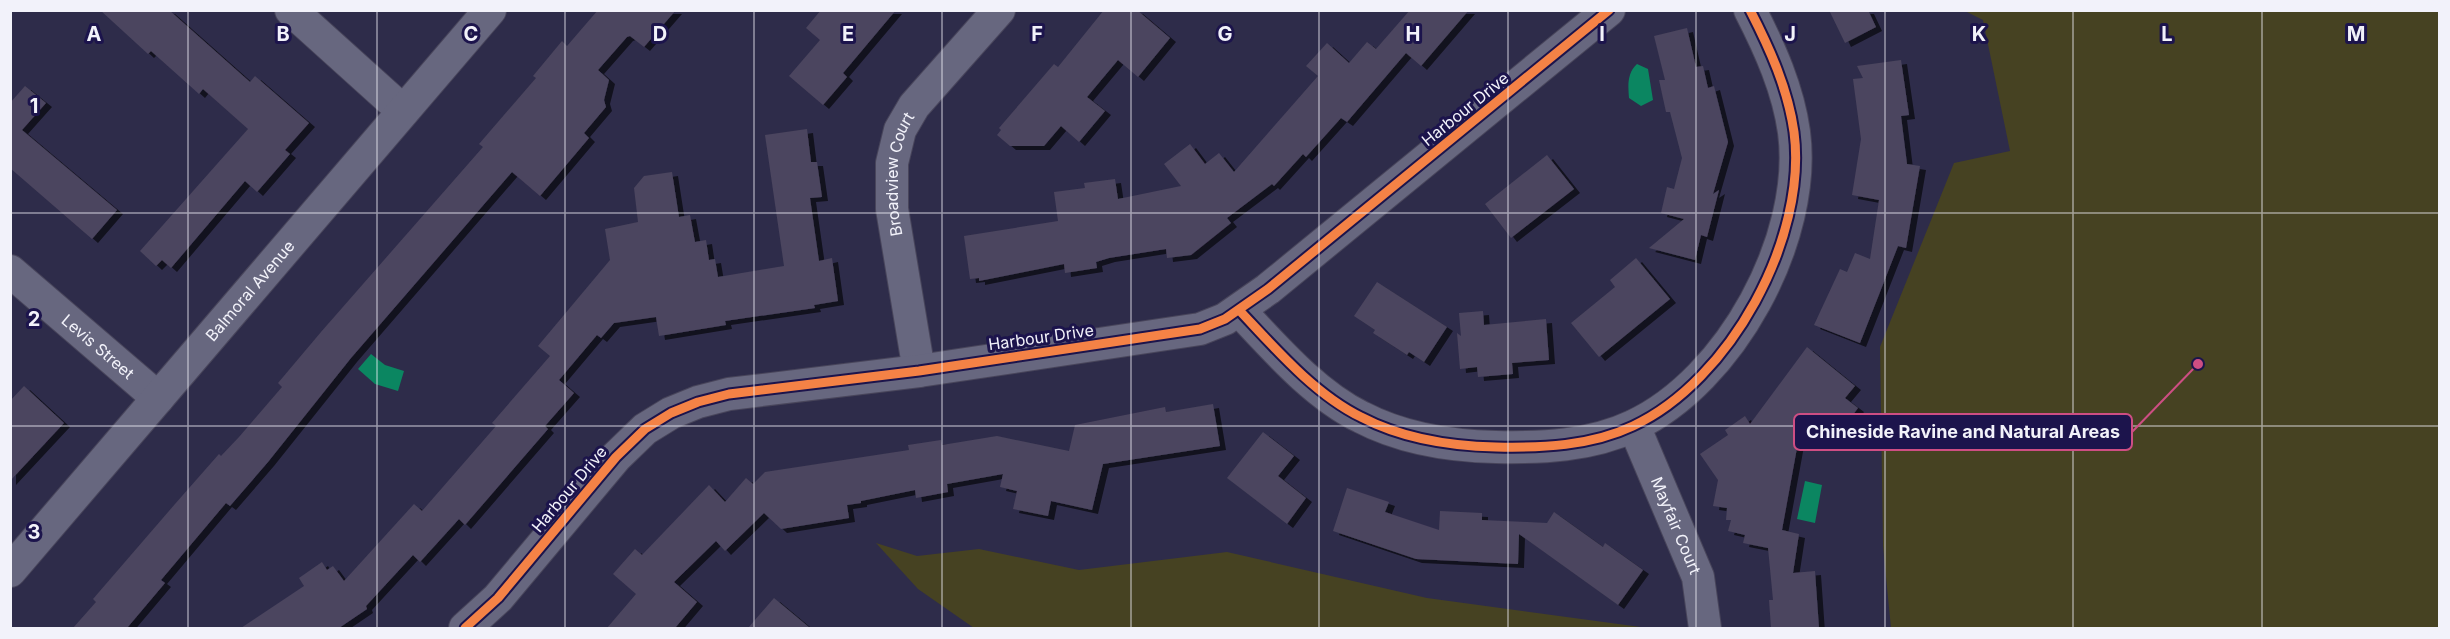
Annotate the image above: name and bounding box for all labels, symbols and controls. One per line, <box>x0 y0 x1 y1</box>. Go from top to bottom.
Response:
text: A <box>87 22 102 46</box>
text: B <box>276 22 290 46</box>
text: C <box>464 22 478 46</box>
text: D <box>653 22 667 46</box>
text: E <box>842 22 854 46</box>
text: F <box>1031 22 1043 46</box>
text: G <box>1217 22 1233 46</box>
text: H <box>1406 22 1420 46</box>
text: I <box>1599 22 1605 46</box>
text: J <box>1784 22 1796 46</box>
text: K <box>1972 22 1986 46</box>
text: L <box>2161 22 2173 46</box>
text: M <box>2347 22 2365 46</box>
street label: Harbour Drive <box>1417 68 1513 150</box>
text: 1 <box>30 94 38 118</box>
street label: Broadview Court <box>882 108 918 238</box>
street label: Balmoral Avenue <box>201 236 299 345</box>
text: 2 <box>28 307 40 331</box>
street label: Levis Street <box>58 310 138 383</box>
street label: Harbour Drive <box>987 320 1095 354</box>
callout: Chineside Ravine and Natural Areas <box>1794 414 2132 450</box>
text: Chineside Ravine and Natural Areas <box>1806 421 2120 442</box>
street label: Harbour Drive <box>527 442 611 536</box>
street label: Mayfair Court <box>1647 474 1706 577</box>
text: 3 <box>28 520 40 544</box>

